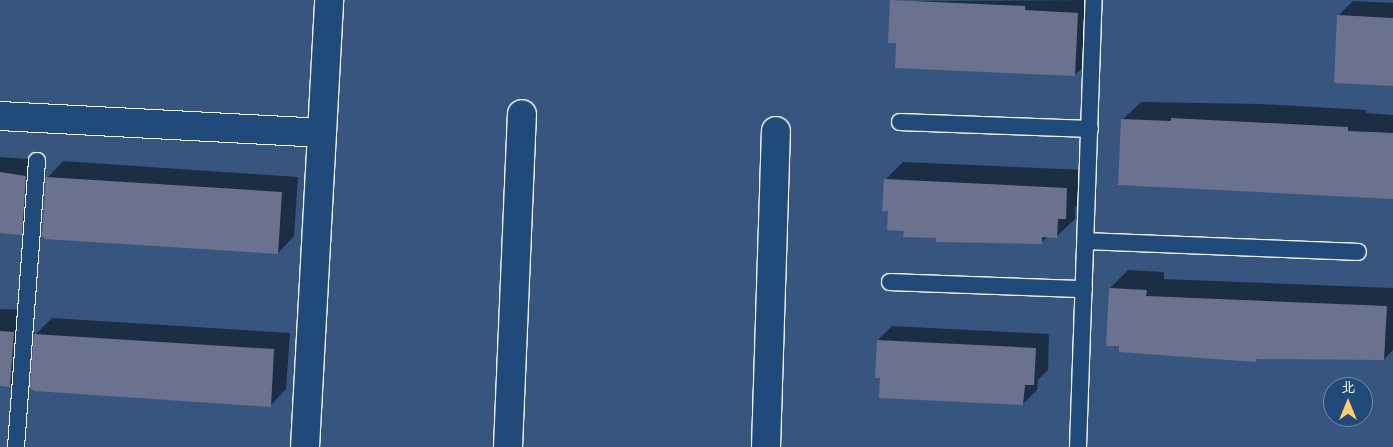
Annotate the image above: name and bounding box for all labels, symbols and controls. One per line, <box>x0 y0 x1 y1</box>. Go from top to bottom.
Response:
north arrow <box>1323 377 1373 427</box>
text: 北 <box>1341 379 1355 396</box>

